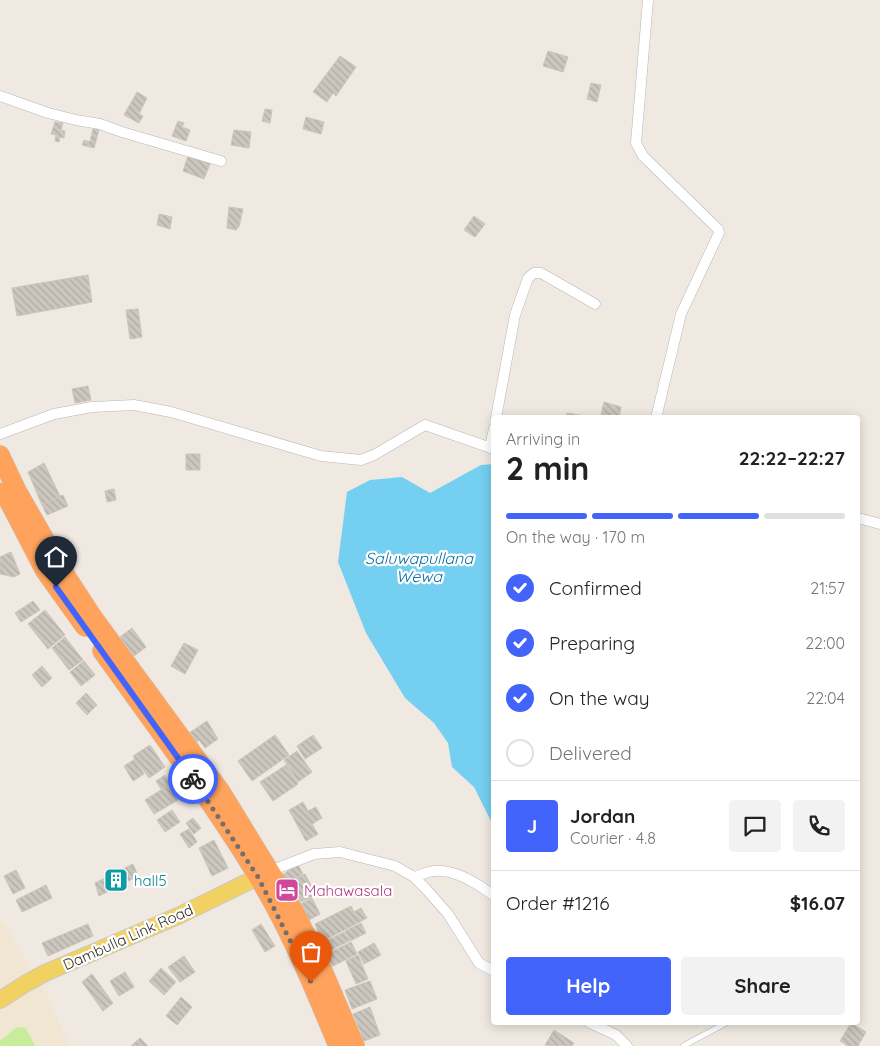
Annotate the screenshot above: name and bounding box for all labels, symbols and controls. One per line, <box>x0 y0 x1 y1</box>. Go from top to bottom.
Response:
text: Arriving in <box>506 429 580 449</box>
text: 22:22–22:27 <box>739 446 845 470</box>
text: 2 min <box>506 448 589 488</box>
text: On the way · 170 m <box>506 527 645 547</box>
pin <box>35 536 77 587</box>
icon: home <box>42 543 70 571</box>
water label: Saluwapullana Wewa <box>365 548 474 586</box>
icon: check <box>506 574 534 602</box>
text: Confirmed <box>549 576 642 600</box>
text: 21:57 <box>810 578 845 598</box>
icon: check <box>506 629 534 657</box>
text: Preparing <box>549 631 635 655</box>
text: 22:00 <box>805 633 845 653</box>
icon: check <box>506 684 534 712</box>
text: On the way <box>549 686 650 710</box>
text: 22:04 <box>806 688 845 708</box>
text: Delivered <box>549 741 632 765</box>
courier <box>168 754 218 804</box>
icon: bike <box>179 765 207 793</box>
button: chat <box>729 800 781 852</box>
button: phone <box>793 800 845 852</box>
text: Jordan <box>570 804 635 828</box>
text: J <box>527 814 537 838</box>
text: Courier · 4.8 <box>570 828 656 848</box>
building icon: hall5 <box>103 867 129 893</box>
place label: hall5 <box>134 871 167 890</box>
hotel icon: Mahawasala <box>274 877 300 903</box>
place label: Mahawasala <box>304 881 392 900</box>
text: Order #1216 <box>506 891 609 915</box>
text: $16.07 <box>790 891 845 915</box>
street label: Dambulla Link Road <box>60 900 196 974</box>
pin <box>290 931 332 982</box>
icon: bag <box>297 938 325 966</box>
button: Help <box>506 957 671 1015</box>
button: Share <box>681 957 845 1015</box>

